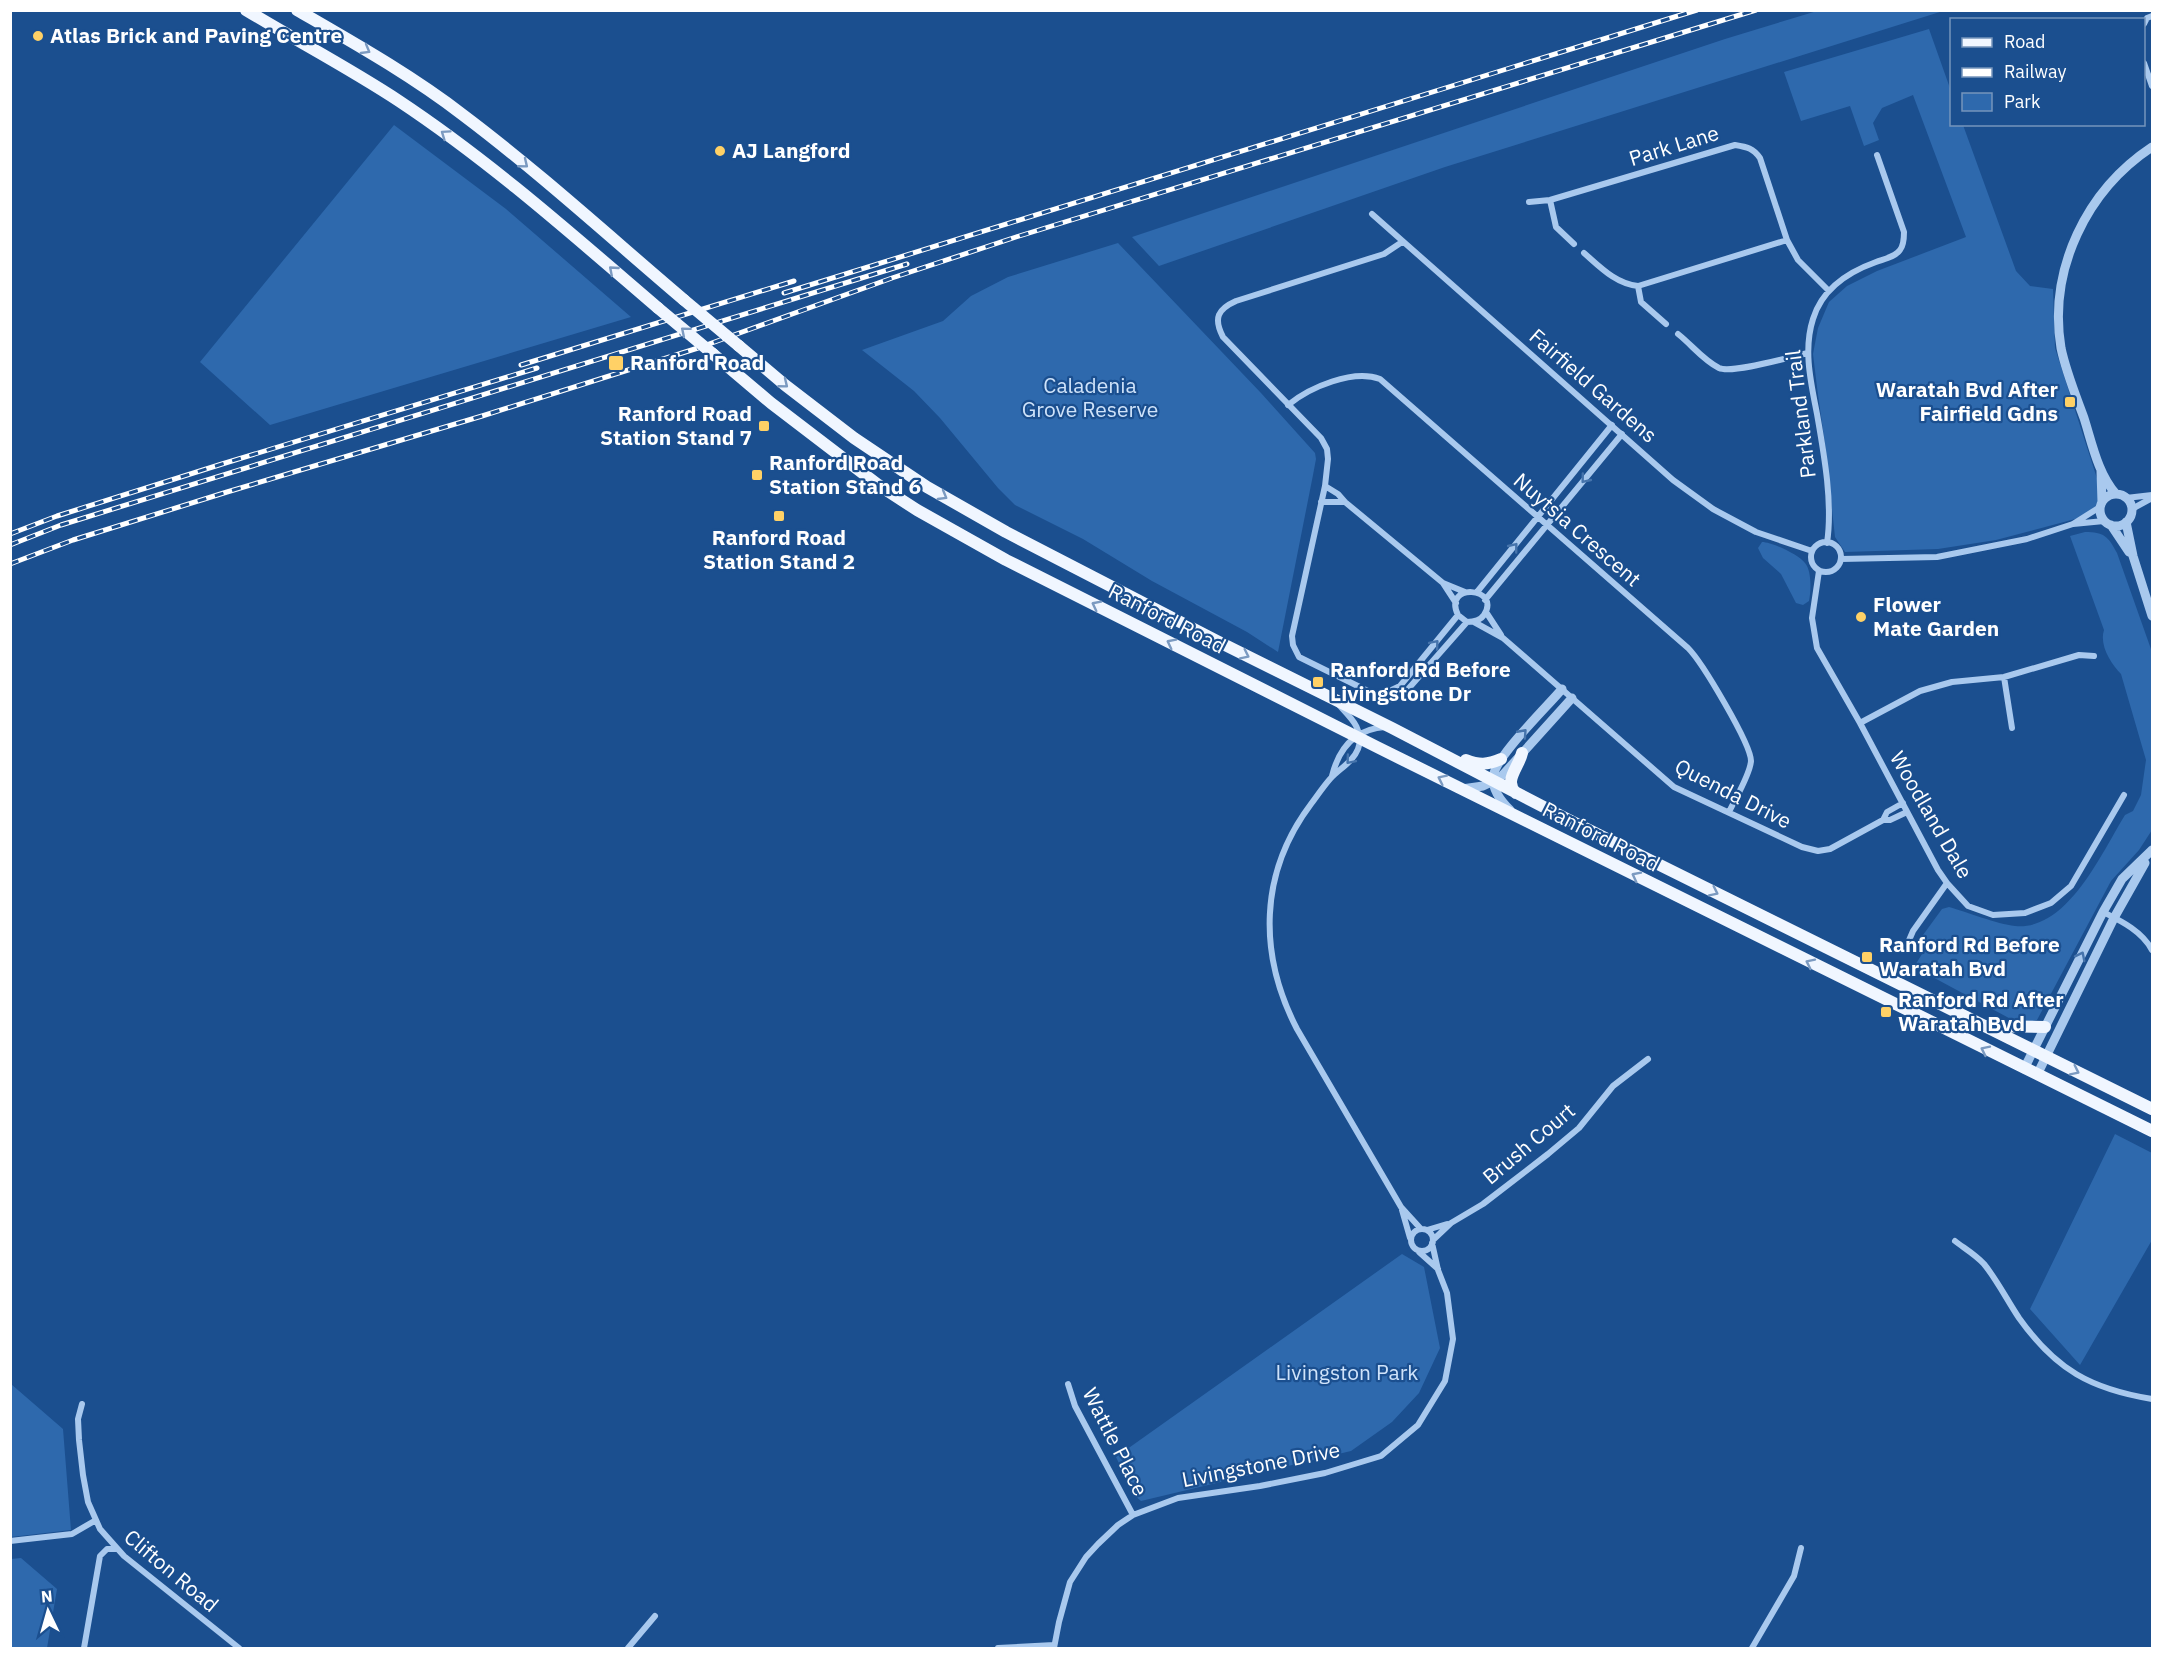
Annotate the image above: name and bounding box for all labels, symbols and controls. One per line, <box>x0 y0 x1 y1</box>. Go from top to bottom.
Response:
legend <box>1950 18 2145 126</box>
place label: Atlas Brick and Paving Centre <box>50 21 342 49</box>
marker: Atlas Brick and Paving Centre <box>31 29 45 43</box>
text: Road <box>2004 30 2045 53</box>
one-way arrow <box>360 43 370 55</box>
text: Railway <box>2004 60 2066 83</box>
text: Park <box>2004 90 2041 113</box>
street label: Park Lane <box>1625 118 1722 172</box>
one-way arrow <box>441 130 452 141</box>
place label: AJ Langford <box>732 136 851 164</box>
marker: AJ Langford <box>713 144 727 158</box>
one-way arrow <box>517 156 528 167</box>
one-way arrow <box>609 266 620 277</box>
street label: Fairfield Gardens <box>1524 322 1663 449</box>
one-way arrow <box>681 327 692 338</box>
place label: Ranford Road <box>630 348 764 376</box>
street label: Parkland Trail <box>1778 348 1822 480</box>
marker: Ranford Road <box>607 354 625 372</box>
park label: Caladenia Grove Reserve <box>1022 371 1158 423</box>
place label: Waratah Bvd After Fairfield Gdns <box>1876 375 2059 427</box>
one-way arrow <box>777 376 788 387</box>
marker: Waratah Bvd After Fairfield Gdns <box>2063 395 2077 409</box>
place label: Ranford Road Station Stand 7 <box>600 399 752 451</box>
marker: Ranford Road Station Stand 7 <box>757 419 771 433</box>
place label: Ranford Road Station Stand 6 <box>769 448 921 500</box>
street label: Nuytsia Crescent <box>1508 466 1647 592</box>
marker: Ranford Road Station Stand 6 <box>750 468 764 482</box>
one-way arrow <box>1581 472 1592 483</box>
one-way arrow <box>937 489 947 500</box>
marker: Ranford Road Station Stand 2 <box>772 509 786 523</box>
place label: Ranford Road Station Stand 2 <box>703 523 855 575</box>
one-way arrow <box>1506 542 1517 553</box>
street label: Ranford Road <box>1104 577 1231 660</box>
place label: Flower Mate Garden <box>1873 590 1999 642</box>
one-way arrow <box>1091 600 1102 612</box>
marker: Flower Mate Garden <box>1854 610 1868 624</box>
one-way arrow <box>1166 638 1177 650</box>
one-way arrow <box>1428 640 1439 651</box>
one-way arrow <box>1238 647 1249 659</box>
place label: Ranford Rd Before Livingstone Dr <box>1330 655 1511 707</box>
marker: Ranford Rd Before Livingstone Dr <box>1311 675 1325 689</box>
one-way arrow <box>1516 729 1527 740</box>
street label: Woodland Dale <box>1884 746 1980 883</box>
street label: Quenda Drive <box>1670 752 1797 834</box>
one-way arrow <box>1346 753 1357 764</box>
one-way arrow <box>1438 775 1449 787</box>
street label: Ranford Road <box>1538 795 1665 878</box>
one-way arrow <box>1631 871 1642 883</box>
one-way arrow <box>1708 885 1719 897</box>
place label: Ranford Rd Before Waratah Bvd <box>1879 930 2060 982</box>
marker: Ranford Rd Before Waratah Bvd <box>1860 950 1874 964</box>
one-way arrow <box>2073 951 2085 962</box>
one-way arrow <box>1805 958 1816 970</box>
place label: Ranford Rd After Waratah Bvd <box>1898 985 2064 1037</box>
marker: Ranford Rd After Waratah Bvd <box>1879 1005 1893 1019</box>
one-way arrow <box>1980 1045 1991 1057</box>
one-way arrow <box>2069 1064 2080 1076</box>
street label: Brush Court <box>1476 1096 1580 1190</box>
park label: Livingston Park <box>1276 1358 1418 1386</box>
street label: Wattle Place <box>1077 1383 1155 1501</box>
street label: Livingstone Drive <box>1179 1435 1342 1493</box>
street label: Clifton Road <box>119 1523 225 1618</box>
north arrow <box>18 1581 78 1641</box>
text: N <box>40 1586 53 1607</box>

